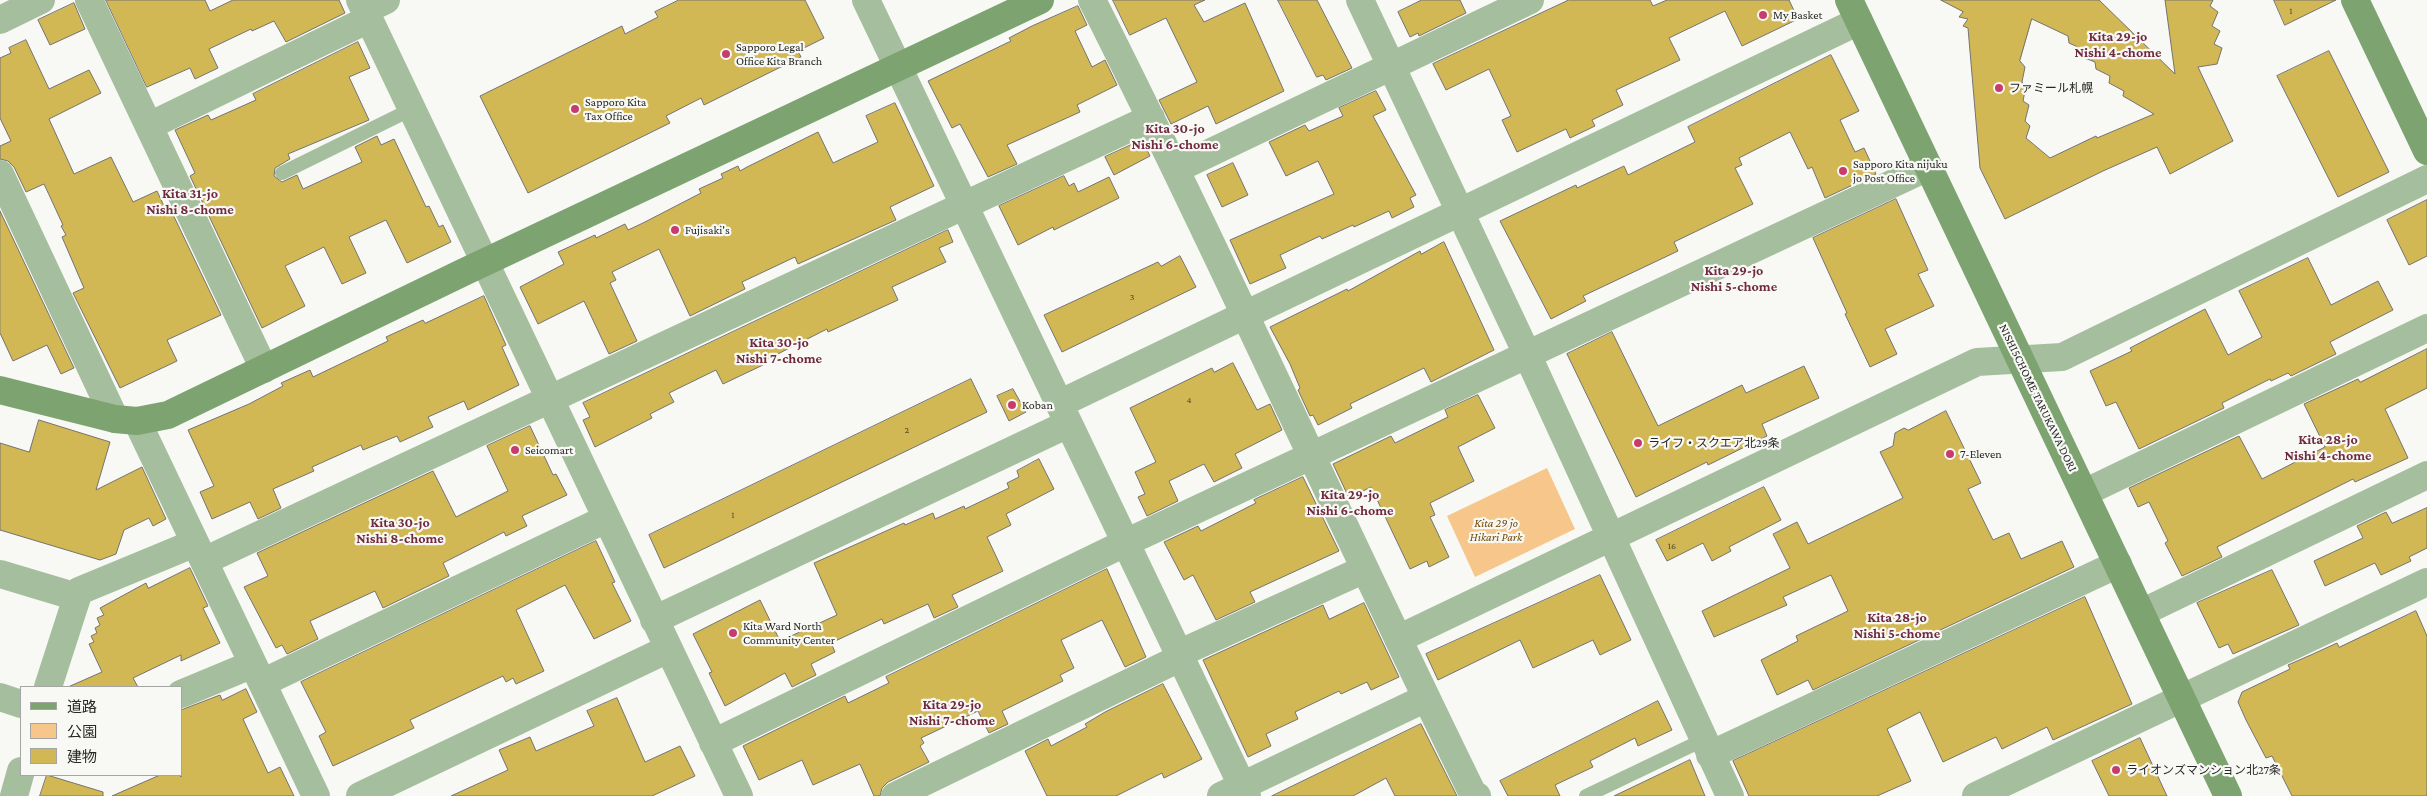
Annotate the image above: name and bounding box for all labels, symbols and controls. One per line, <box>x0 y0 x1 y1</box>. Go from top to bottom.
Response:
house number: 1 <box>2289 5 2293 17</box>
place label: My Basket <box>1773 8 1822 22</box>
marker: My Basket <box>1757 9 1769 21</box>
district label: Kita 29-jo Nishi 4-chome <box>2074 29 2162 62</box>
place label: Sapporo Legal Office Kita Branch <box>736 40 822 68</box>
marker: Sapporo Legal Office Kita Branch <box>720 48 732 60</box>
place label: ファミール札幌 <box>2009 81 2093 95</box>
marker: ファミール札幌 <box>1993 82 2005 94</box>
place label: Sapporo Kita Tax Office <box>585 95 646 123</box>
marker: Sapporo Kita Tax Office <box>569 103 581 115</box>
district label: Kita 30-jo Nishi 6-chome <box>1131 121 1219 154</box>
place label: Sapporo Kita nijuku jo Post Office <box>1853 157 1948 185</box>
marker: Sapporo Kita nijuku jo Post Office <box>1837 165 1849 177</box>
district label: Kita 31-jo Nishi 8-chome <box>146 186 234 218</box>
place label: Fujisaki's <box>685 223 730 237</box>
marker: Fujisaki's <box>669 224 681 236</box>
district label: Kita 29-jo Nishi 5-chome <box>1691 263 1777 296</box>
house number: 3 <box>1130 291 1134 303</box>
street label: NISHI5CHOME TARUKAWA DORI <box>1996 322 2080 474</box>
district label: Kita 30-jo Nishi 7-chome <box>736 335 822 368</box>
house number: 4 <box>1186 394 1192 406</box>
place label: Koban <box>1022 398 1053 412</box>
marker: Koban <box>1006 399 1018 411</box>
house number: 2 <box>905 424 909 436</box>
district label: Kita 28-jo Nishi 4-chome <box>2284 432 2372 464</box>
place label: ライフ・スクエア北29条 <box>1648 436 1780 450</box>
marker: ライフ・スクエア北29条 <box>1632 437 1644 449</box>
place label: Seicomart <box>525 443 573 457</box>
marker: Seicomart <box>509 444 521 456</box>
place label: 7-Eleven <box>1960 447 2002 461</box>
marker: 7-Eleven <box>1944 448 1956 460</box>
district label: Kita 29-jo Nishi 6-chome <box>1306 487 1394 520</box>
house number: 1 <box>731 509 735 521</box>
district label: Kita 30-jo Nishi 8-chome <box>356 515 444 548</box>
park label: Kita 29 jo Hikari Park <box>1470 516 1522 544</box>
house number: 16 <box>1668 540 1676 552</box>
district label: Kita 28-jo Nishi 5-chome <box>1854 610 1940 642</box>
place label: Kita Ward North Community Center <box>743 619 835 647</box>
marker: Kita Ward North Community Center <box>727 627 739 639</box>
legend <box>20 686 182 776</box>
district label: Kita 29-jo Nishi 7-chome <box>909 697 995 730</box>
text: 道路 <box>67 699 97 715</box>
text: 公園 <box>67 724 97 740</box>
text: 建物 <box>67 749 97 765</box>
place label: ライオンズマンション北27条 <box>2126 763 2281 777</box>
marker: ライオンズマンション北27条 <box>2110 764 2122 776</box>

